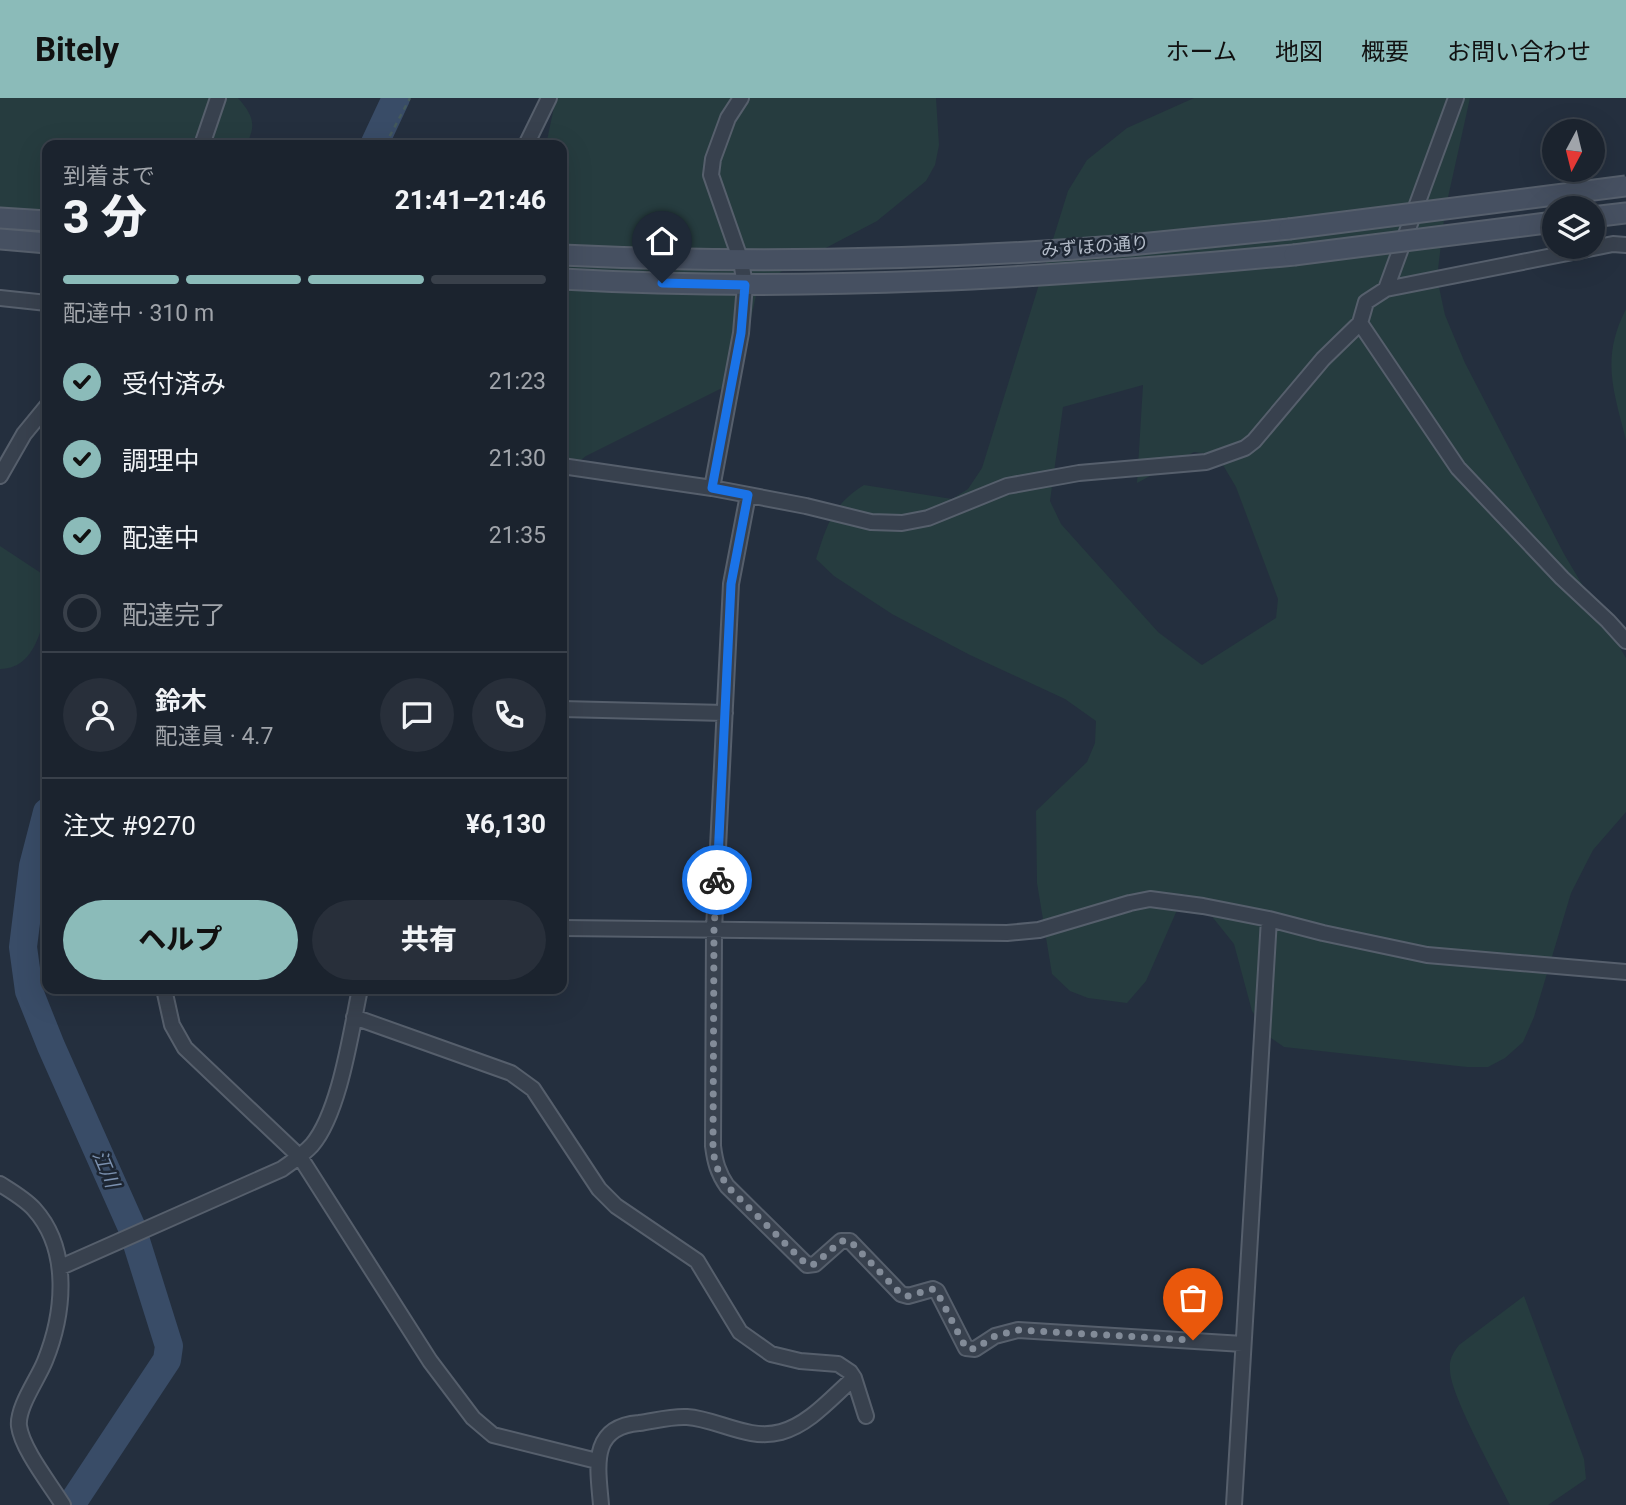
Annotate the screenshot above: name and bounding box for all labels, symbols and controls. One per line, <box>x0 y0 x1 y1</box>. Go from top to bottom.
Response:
text: Bitely <box>35 30 119 69</box>
text: ホーム <box>1166 38 1237 66</box>
text: 地図 <box>1275 38 1323 66</box>
text: 概要 <box>1361 38 1409 66</box>
text: お問い合わせ <box>1447 38 1591 66</box>
north arrow <box>1542 119 1605 182</box>
map controls <box>1542 119 1605 259</box>
text: 到着まで <box>63 163 155 190</box>
text: 21:41–21:46 <box>395 185 546 215</box>
text: 3 分 <box>63 190 147 244</box>
button: layers <box>1542 196 1605 259</box>
pin <box>632 211 692 283</box>
icon: home <box>643 222 681 260</box>
street label: みずほの通り <box>1040 232 1150 260</box>
text: 配達中 · 310 m <box>63 300 214 327</box>
icon: check <box>63 363 101 401</box>
text: 21:23 <box>489 368 546 395</box>
text: 受付済み <box>122 369 226 399</box>
icon: check <box>63 440 101 478</box>
text: 21:30 <box>489 445 546 472</box>
text: 調理中 <box>122 446 200 476</box>
icon: check <box>63 517 101 555</box>
text: 21:35 <box>489 522 546 549</box>
text: 配達中 <box>122 523 200 553</box>
text: 配達完了 <box>122 600 226 630</box>
button: person <box>63 678 137 752</box>
button: chat <box>380 678 454 752</box>
button: phone <box>472 678 546 752</box>
text: 鈴木 <box>155 686 207 716</box>
text: 配達員 · 4.7 <box>155 723 273 750</box>
text: ¥6,130 <box>466 809 546 839</box>
text: 注文 #9270 <box>63 811 196 841</box>
courier <box>682 845 752 915</box>
icon: bike <box>698 861 736 899</box>
button: ヘルプ <box>63 900 298 980</box>
button: 共有 <box>312 900 546 980</box>
water label: 江川 <box>88 1147 125 1193</box>
pin <box>1163 1268 1223 1340</box>
icon: bag <box>1174 1279 1212 1317</box>

